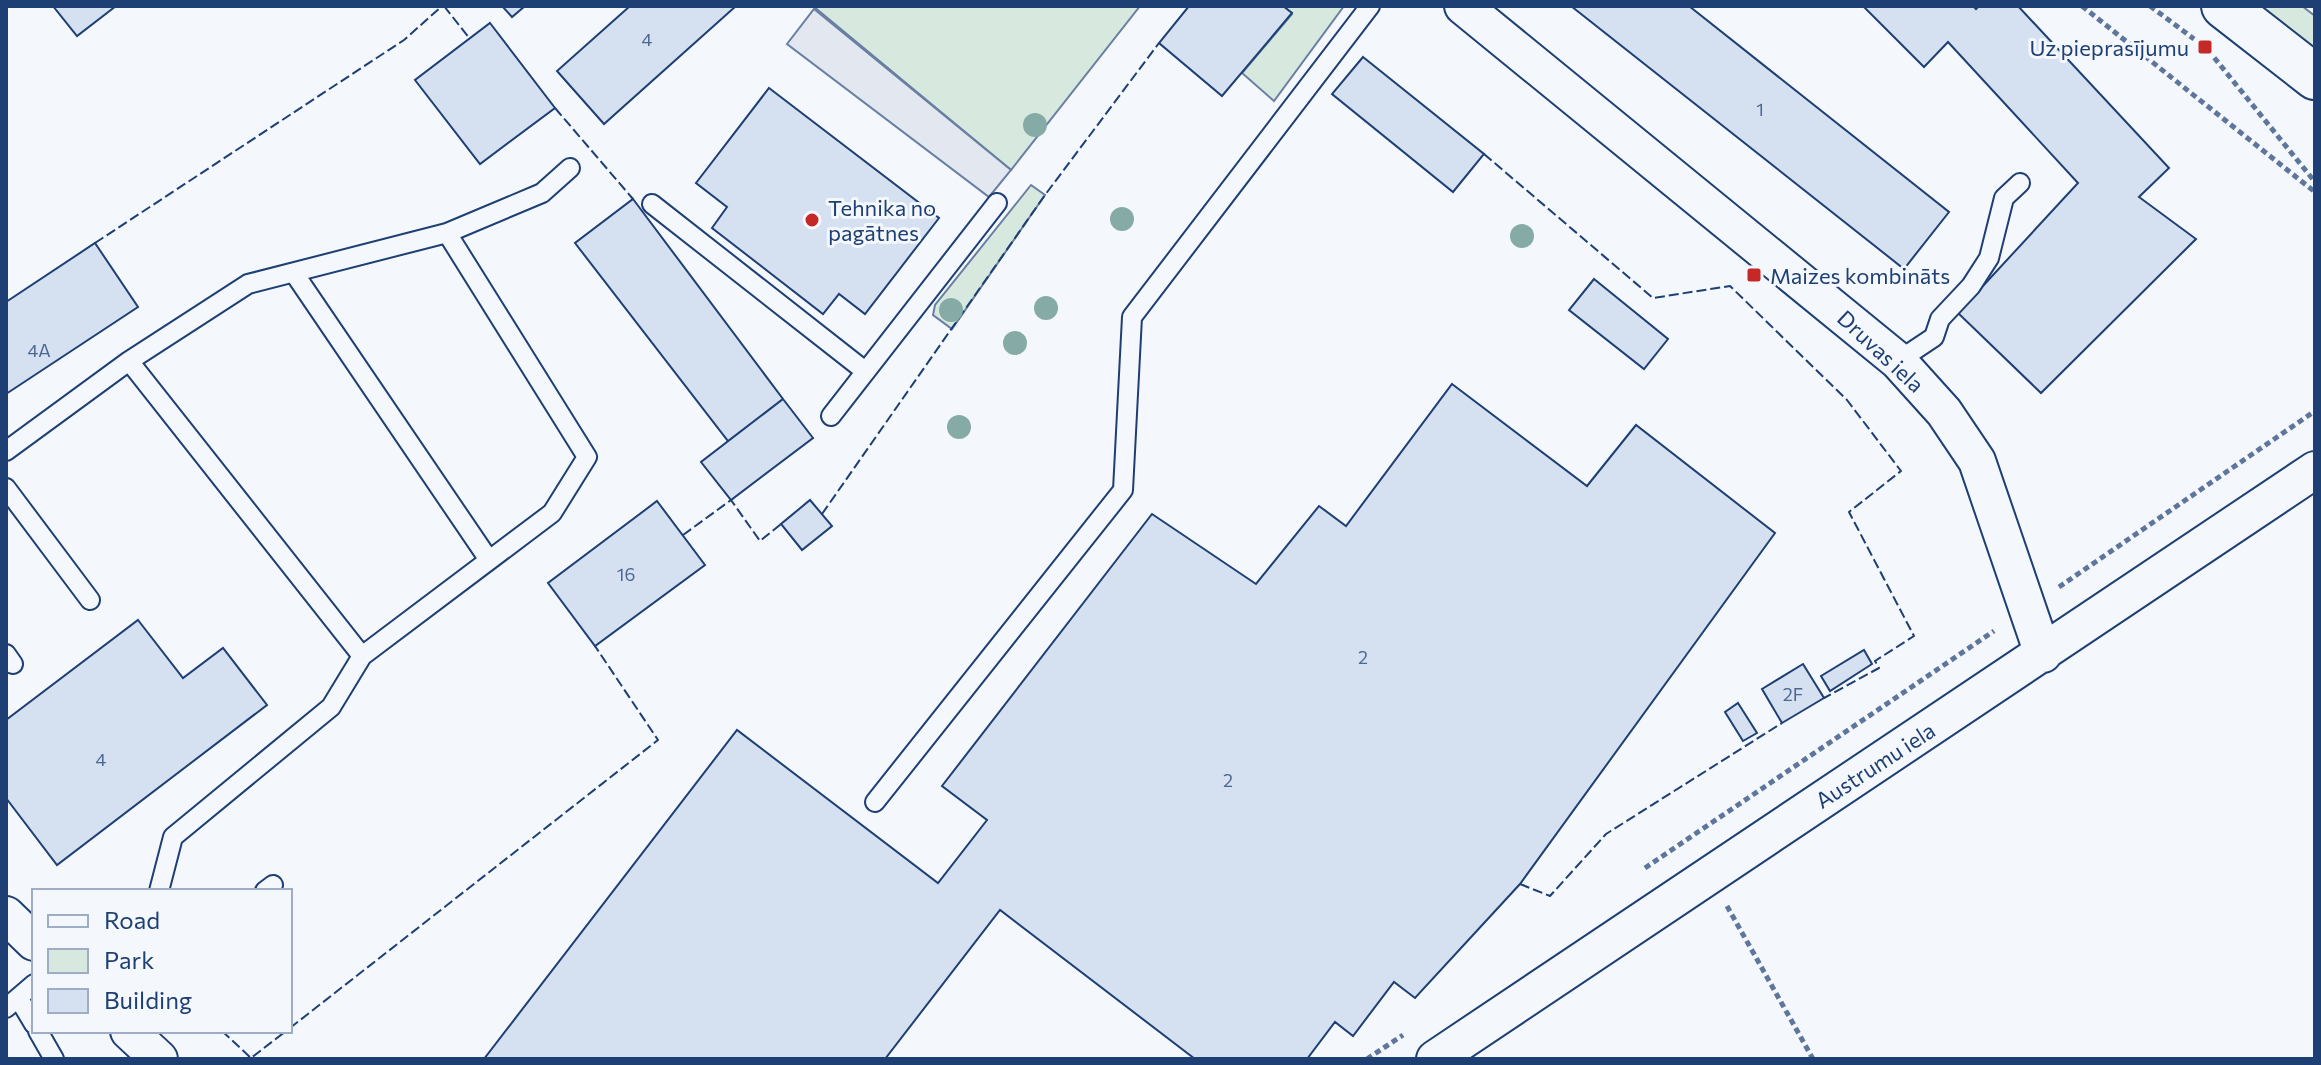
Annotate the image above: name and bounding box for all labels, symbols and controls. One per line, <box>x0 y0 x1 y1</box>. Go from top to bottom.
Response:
house number: 4 <box>642 28 653 50</box>
place label: Uz pieprasījumu <box>2029 34 2189 61</box>
marker: Uz pieprasījumu <box>2196 38 2214 56</box>
house number: 1 <box>1756 98 1764 120</box>
place label: Tehnika no pagātnes <box>828 194 936 246</box>
marker: Tehnika no pagātnes <box>803 211 821 229</box>
place label: Maizes kombināts <box>1770 262 1950 289</box>
marker: Maizes kombināts <box>1745 266 1763 284</box>
street label: Druvas iela <box>1832 304 1930 398</box>
house number: 4A <box>27 339 51 361</box>
house number: 16 <box>617 563 635 585</box>
house number: 2 <box>1358 646 1368 668</box>
house number: 2F <box>1783 683 1803 705</box>
street label: Austrumu iela <box>1810 716 1940 814</box>
house number: 4 <box>96 748 107 770</box>
house number: 2 <box>1223 769 1233 791</box>
legend <box>32 889 292 1033</box>
text: Road <box>104 905 160 934</box>
text: Park <box>104 945 154 974</box>
text: Building <box>104 985 192 1014</box>

